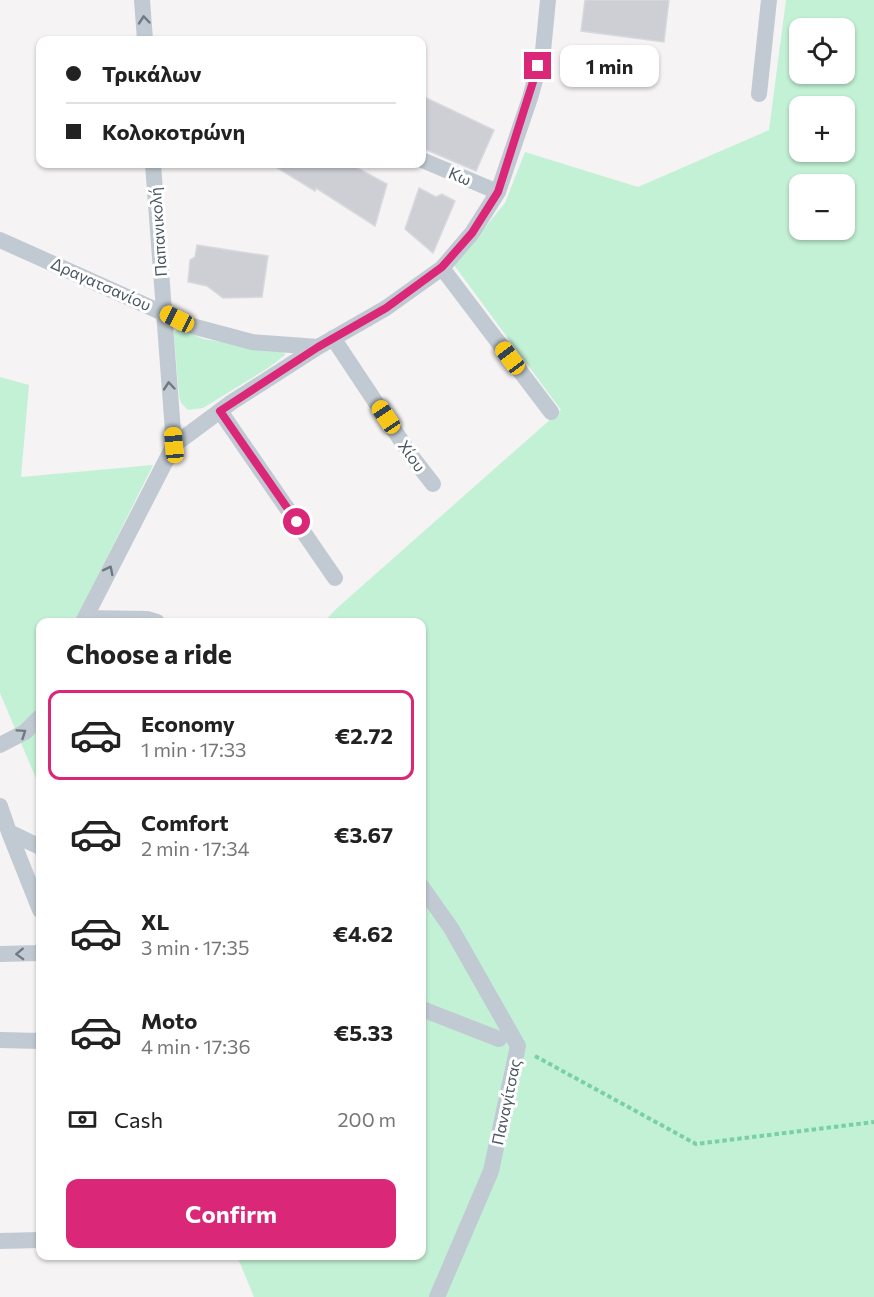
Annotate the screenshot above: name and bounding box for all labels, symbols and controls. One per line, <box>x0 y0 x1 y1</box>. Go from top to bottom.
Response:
one-way arrow <box>137 16 150 25</box>
map controls <box>789 18 855 240</box>
button: locate <box>789 18 855 84</box>
callout: 1 min <box>559 45 658 87</box>
route end <box>524 52 551 79</box>
text: 1 min <box>586 54 633 78</box>
text: Τρικάλων <box>102 60 201 87</box>
button: + <box>789 96 855 162</box>
text: Κολοκοτρώνη <box>102 118 245 145</box>
street label: Κω <box>446 162 474 189</box>
button: − <box>789 174 855 240</box>
street label: Παπανικολή <box>145 187 170 277</box>
street label: Δραγατσανίου <box>48 253 154 314</box>
car <box>157 303 197 335</box>
car <box>492 338 528 378</box>
one-way arrow <box>163 382 176 391</box>
car <box>368 397 404 437</box>
car <box>163 426 185 464</box>
street label: Χίου <box>395 436 430 475</box>
route start <box>283 508 310 535</box>
one-way arrow <box>102 566 114 577</box>
text: Choose a ride <box>66 637 232 670</box>
icon: car <box>69 708 123 762</box>
text: Economy <box>141 710 235 737</box>
text: €2.72 <box>335 722 393 749</box>
one-way arrow <box>15 729 26 740</box>
text: 1 min · 17:33 <box>141 737 246 761</box>
icon: car <box>69 807 123 861</box>
text: Comfort <box>141 809 229 836</box>
text: €3.67 <box>334 821 393 848</box>
text: 2 min · 17:34 <box>141 836 250 860</box>
icon: car <box>69 906 123 960</box>
text: XL <box>141 908 169 935</box>
text: €4.62 <box>333 920 393 947</box>
text: 3 min · 17:35 <box>141 935 249 959</box>
one-way arrow <box>16 947 25 960</box>
icon: car <box>69 1005 123 1059</box>
text: Moto <box>141 1007 197 1034</box>
text: €5.33 <box>334 1019 393 1046</box>
text: 4 min · 17:36 <box>141 1034 251 1058</box>
street label: Παναγίτσας <box>487 1057 524 1147</box>
icon: cash <box>66 1103 99 1136</box>
text: Cash <box>114 1106 163 1133</box>
text: 200 m <box>338 1107 396 1131</box>
button: Confirm <box>66 1179 396 1248</box>

